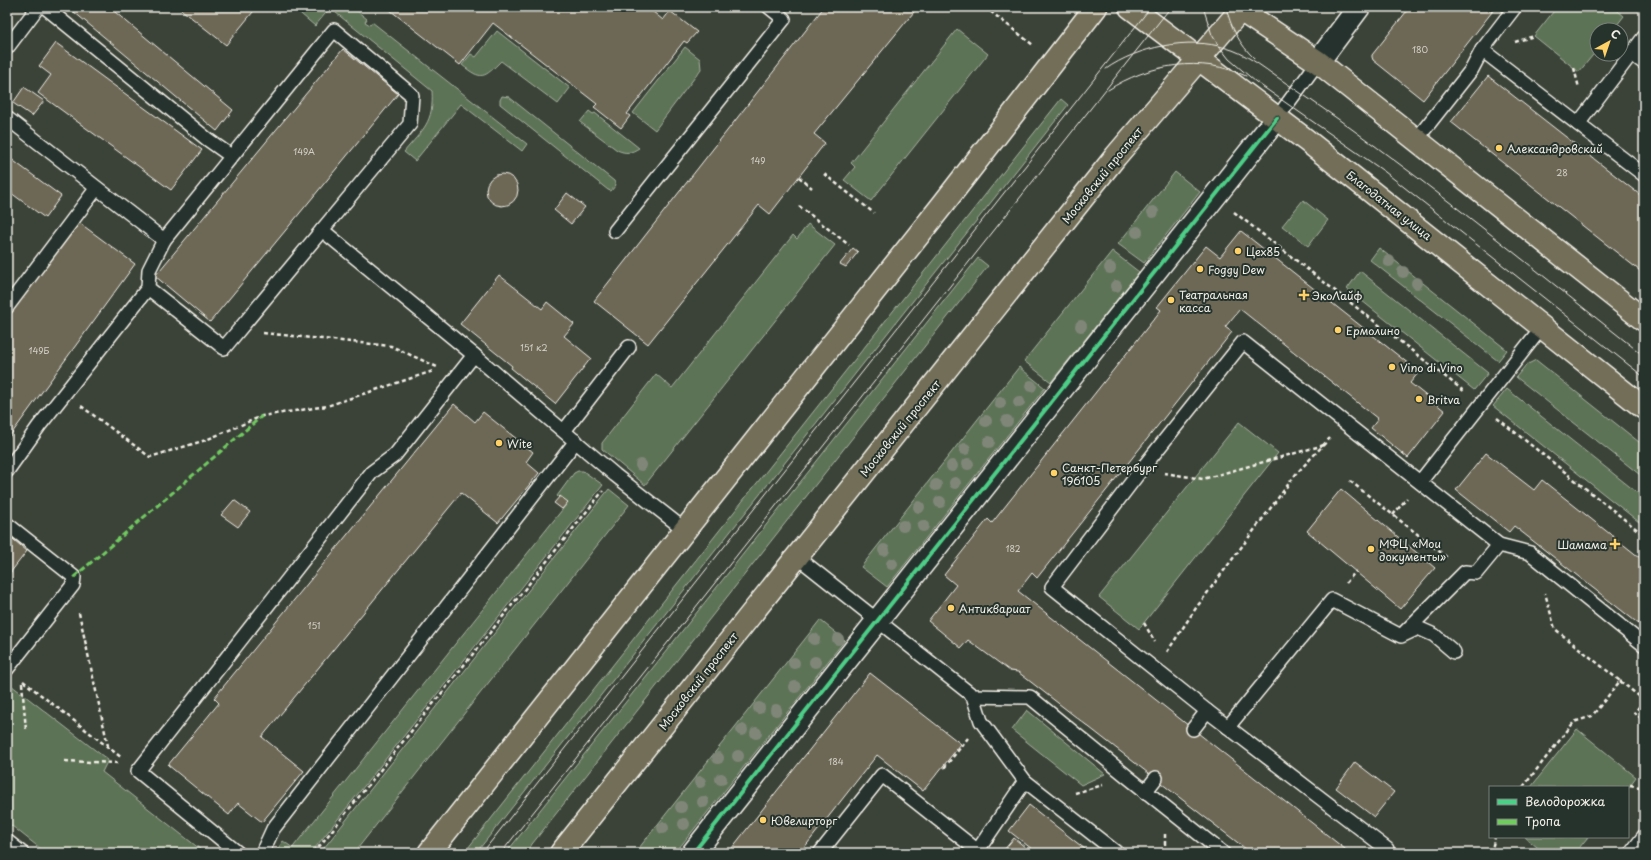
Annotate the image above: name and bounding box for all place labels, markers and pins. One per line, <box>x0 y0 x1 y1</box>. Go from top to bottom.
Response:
place label: Александровский <box>1507 140 1603 157</box>
marker: Александровский <box>1494 143 1504 153</box>
place label: Цех85 <box>1246 243 1280 260</box>
marker: Цех85 <box>1233 246 1243 256</box>
place label: Foggy Dew <box>1208 261 1265 278</box>
marker: Foggy Dew <box>1195 264 1205 274</box>
place label: Театральная касса <box>1179 286 1248 316</box>
place label: ЭкоЛайф <box>1312 287 1363 304</box>
marker: ЭкоЛайф <box>1299 290 1309 300</box>
marker: Театральная касса <box>1166 295 1176 305</box>
place label: Ермолино <box>1346 322 1400 339</box>
marker: Ермолино <box>1333 325 1343 335</box>
place label: Vino di Vino <box>1400 359 1463 376</box>
marker: Vino di Vino <box>1387 362 1397 372</box>
place label: Britva <box>1427 391 1460 408</box>
marker: Britva <box>1414 394 1424 404</box>
place label: Wite <box>507 435 532 452</box>
marker: Wite <box>494 438 504 448</box>
place label: Санкт-Петербург 196105 <box>1062 459 1157 489</box>
marker: Санкт-Петербург 196105 <box>1049 468 1059 478</box>
place label: МФЦ «Мои документы» <box>1379 535 1446 565</box>
place label: Шамама <box>1557 536 1607 553</box>
marker: Шамама <box>1610 539 1620 549</box>
marker: МФЦ «Мои документы» <box>1366 544 1376 554</box>
place label: Антиквариат <box>959 600 1031 617</box>
marker: Антиквариат <box>946 603 956 613</box>
place label: Ювелирторг <box>771 812 837 829</box>
marker: Ювелирторг <box>758 815 768 825</box>

